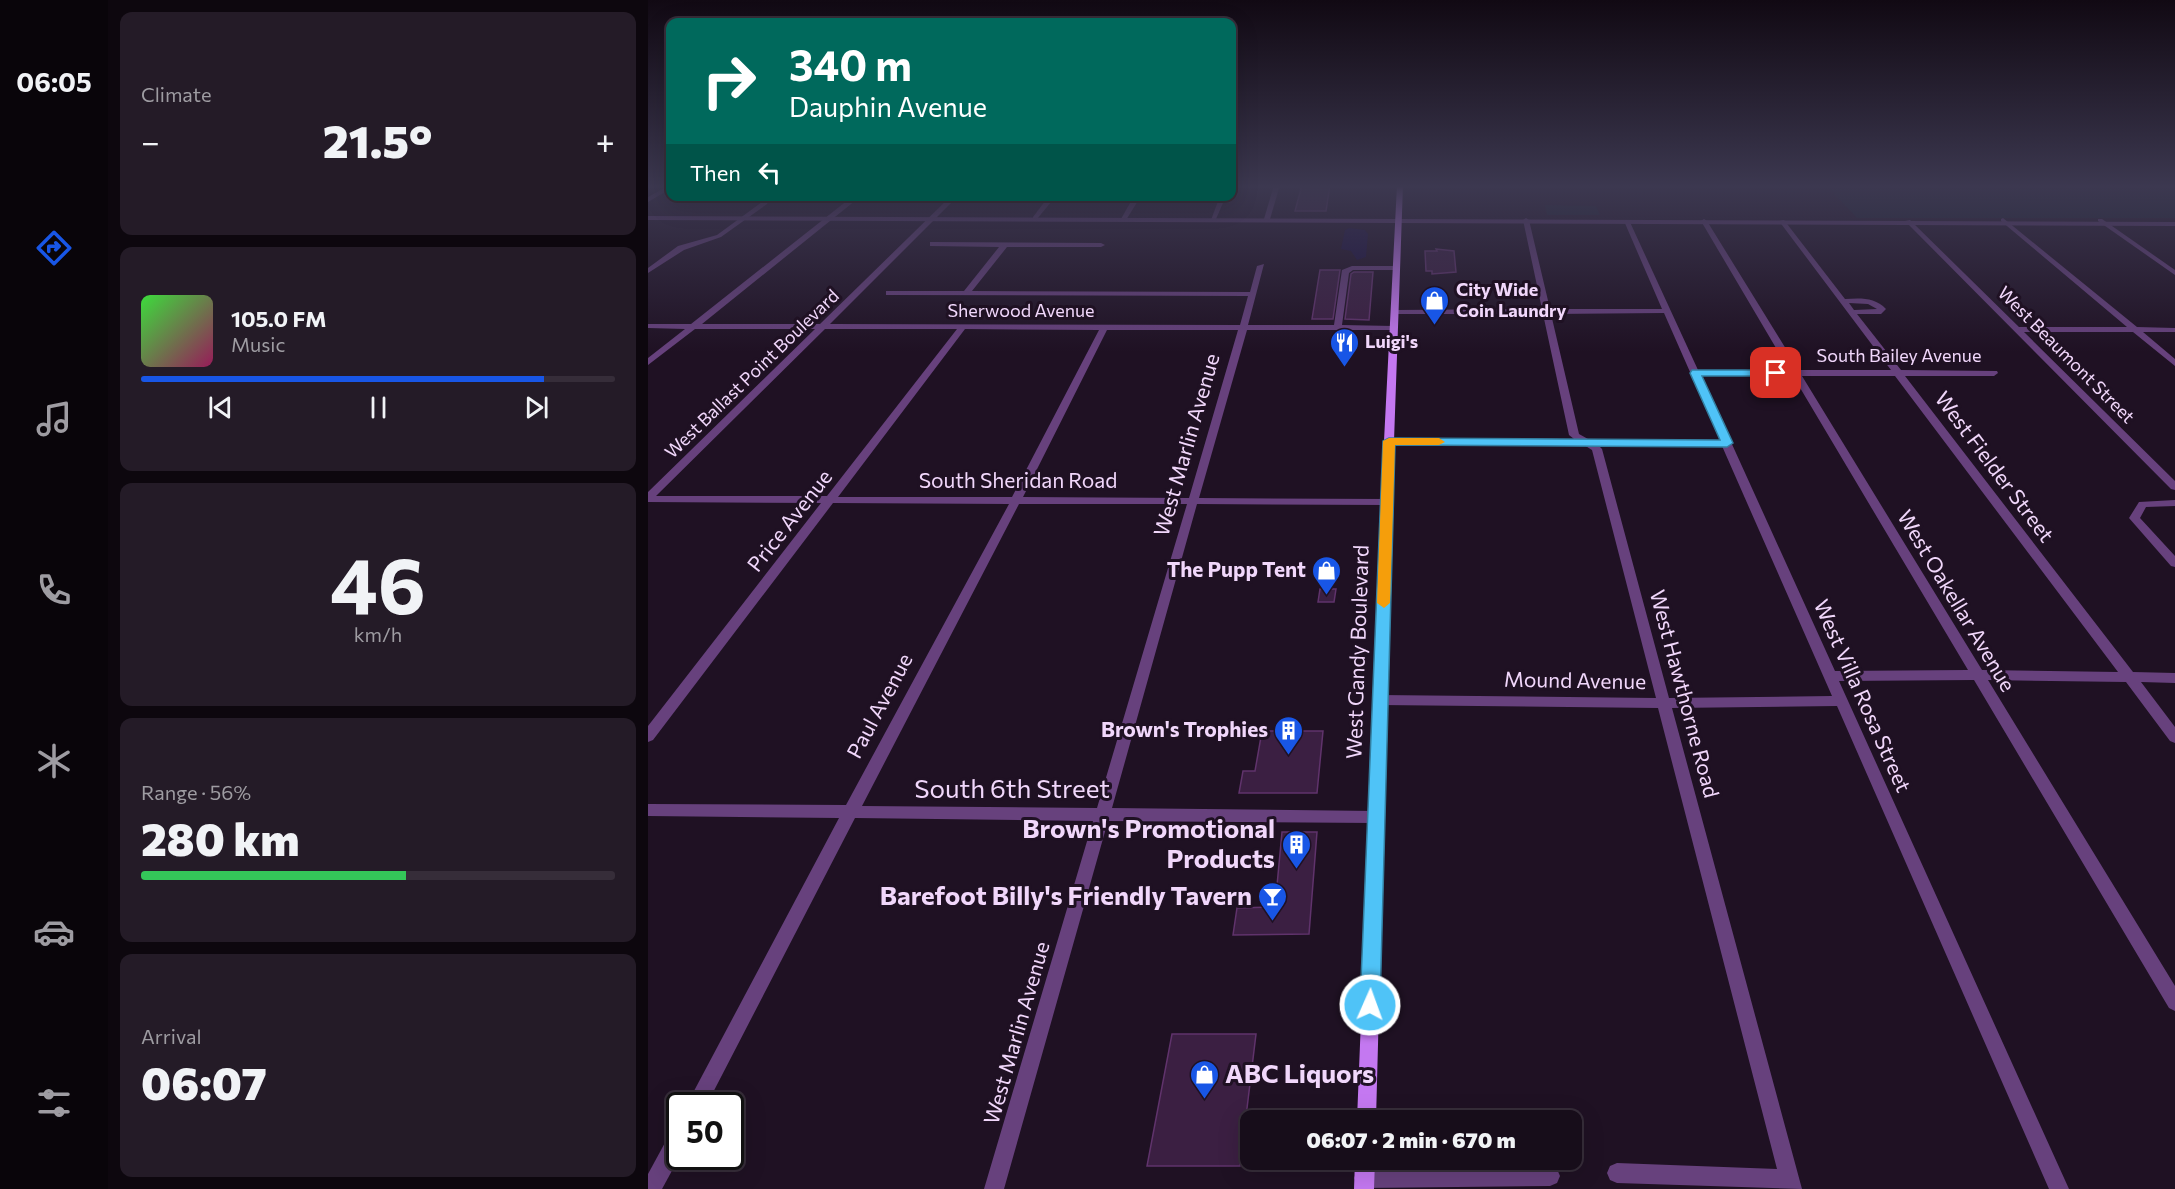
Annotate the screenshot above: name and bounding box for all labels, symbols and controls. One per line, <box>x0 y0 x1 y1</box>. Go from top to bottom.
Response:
text: 340 m <box>789 38 912 90</box>
icon: right <box>690 42 768 120</box>
text: 06:05 <box>16 65 92 98</box>
text: Climate <box>141 82 211 106</box>
text: Dauphin Avenue <box>789 90 987 123</box>
text: 21.5° <box>323 112 433 167</box>
text: − <box>141 120 160 161</box>
text: + <box>596 120 615 161</box>
icon: left <box>753 156 786 189</box>
text: Then <box>690 159 741 186</box>
icon: directions <box>33 227 75 269</box>
place label: City Wide Coin Laundry <box>1456 278 1566 321</box>
street label: West Beaumont Street <box>1994 281 2140 427</box>
street label: West Ballast Point Boulevard <box>660 284 843 462</box>
shop icon: City Wide Coin Laundry <box>1419 284 1451 326</box>
street label: Sherwood Avenue <box>947 299 1095 321</box>
text: 105.0 FM <box>231 305 326 332</box>
restaurant icon: Luigi's <box>1328 326 1360 368</box>
place label: Luigi's <box>1365 330 1418 352</box>
text: Music <box>231 332 285 356</box>
street label: South Bailey Avenue <box>1817 344 1981 366</box>
pin <box>1750 347 1801 398</box>
street label: West Marlin Avenue <box>1147 350 1224 539</box>
icon: arrive <box>1759 356 1792 389</box>
street label: West Fielder Street <box>1930 386 2060 546</box>
icon: previous <box>204 391 237 424</box>
icon: pause <box>362 391 395 424</box>
icon: next <box>520 391 553 424</box>
icon: music <box>33 398 75 440</box>
street label: Price Avenue <box>741 464 836 576</box>
street label: South Sheridan Road <box>919 467 1117 492</box>
street label: West Oakellar Avenue <box>1893 505 2021 696</box>
text: 46 <box>330 535 426 630</box>
street label: West Gandy Boulevard <box>1340 544 1373 759</box>
shop icon: The Pupp Tent <box>1311 554 1343 596</box>
place label: The Pupp Tent <box>1167 556 1306 581</box>
icon: phone <box>33 569 75 611</box>
street label: West Hawthorne Road <box>1646 587 1725 800</box>
street label: West Villa Rosa Street <box>1810 595 1917 796</box>
text: km/h <box>354 622 402 646</box>
street label: Paul Avenue <box>841 649 917 762</box>
street label: Mound Avenue <box>1504 666 1646 693</box>
building icon: Brown's Trophies <box>1273 714 1305 756</box>
place label: Brown's Trophies <box>1101 716 1268 741</box>
icon: climate <box>33 740 75 782</box>
street label: South 6th Street <box>914 772 1110 803</box>
text: Range · 56% <box>141 780 251 804</box>
text: 280 km <box>141 810 299 865</box>
place label: Brown's Promotional Products <box>1022 812 1275 873</box>
building icon: Brown's Promotional Products <box>1280 828 1312 870</box>
place label: Barefoot Billy's Friendly Tavern <box>880 879 1252 910</box>
bar icon: Barefoot Billy's Friendly Tavern <box>1257 880 1289 922</box>
icon: car <box>33 911 75 953</box>
street label: West Marlin Avenue <box>977 938 1054 1127</box>
position arrow <box>1338 973 1402 1037</box>
text: Arrival <box>141 1024 202 1048</box>
text: 06:07 <box>141 1054 267 1109</box>
place label: ABC Liquors <box>1225 1057 1374 1088</box>
shop icon: ABC Liquors <box>1188 1058 1220 1100</box>
icon: filters <box>33 1082 75 1124</box>
speed limit sign: 50 <box>666 1092 744 1170</box>
text: 06:07 · 2 min · 670 m <box>1306 1126 1516 1153</box>

